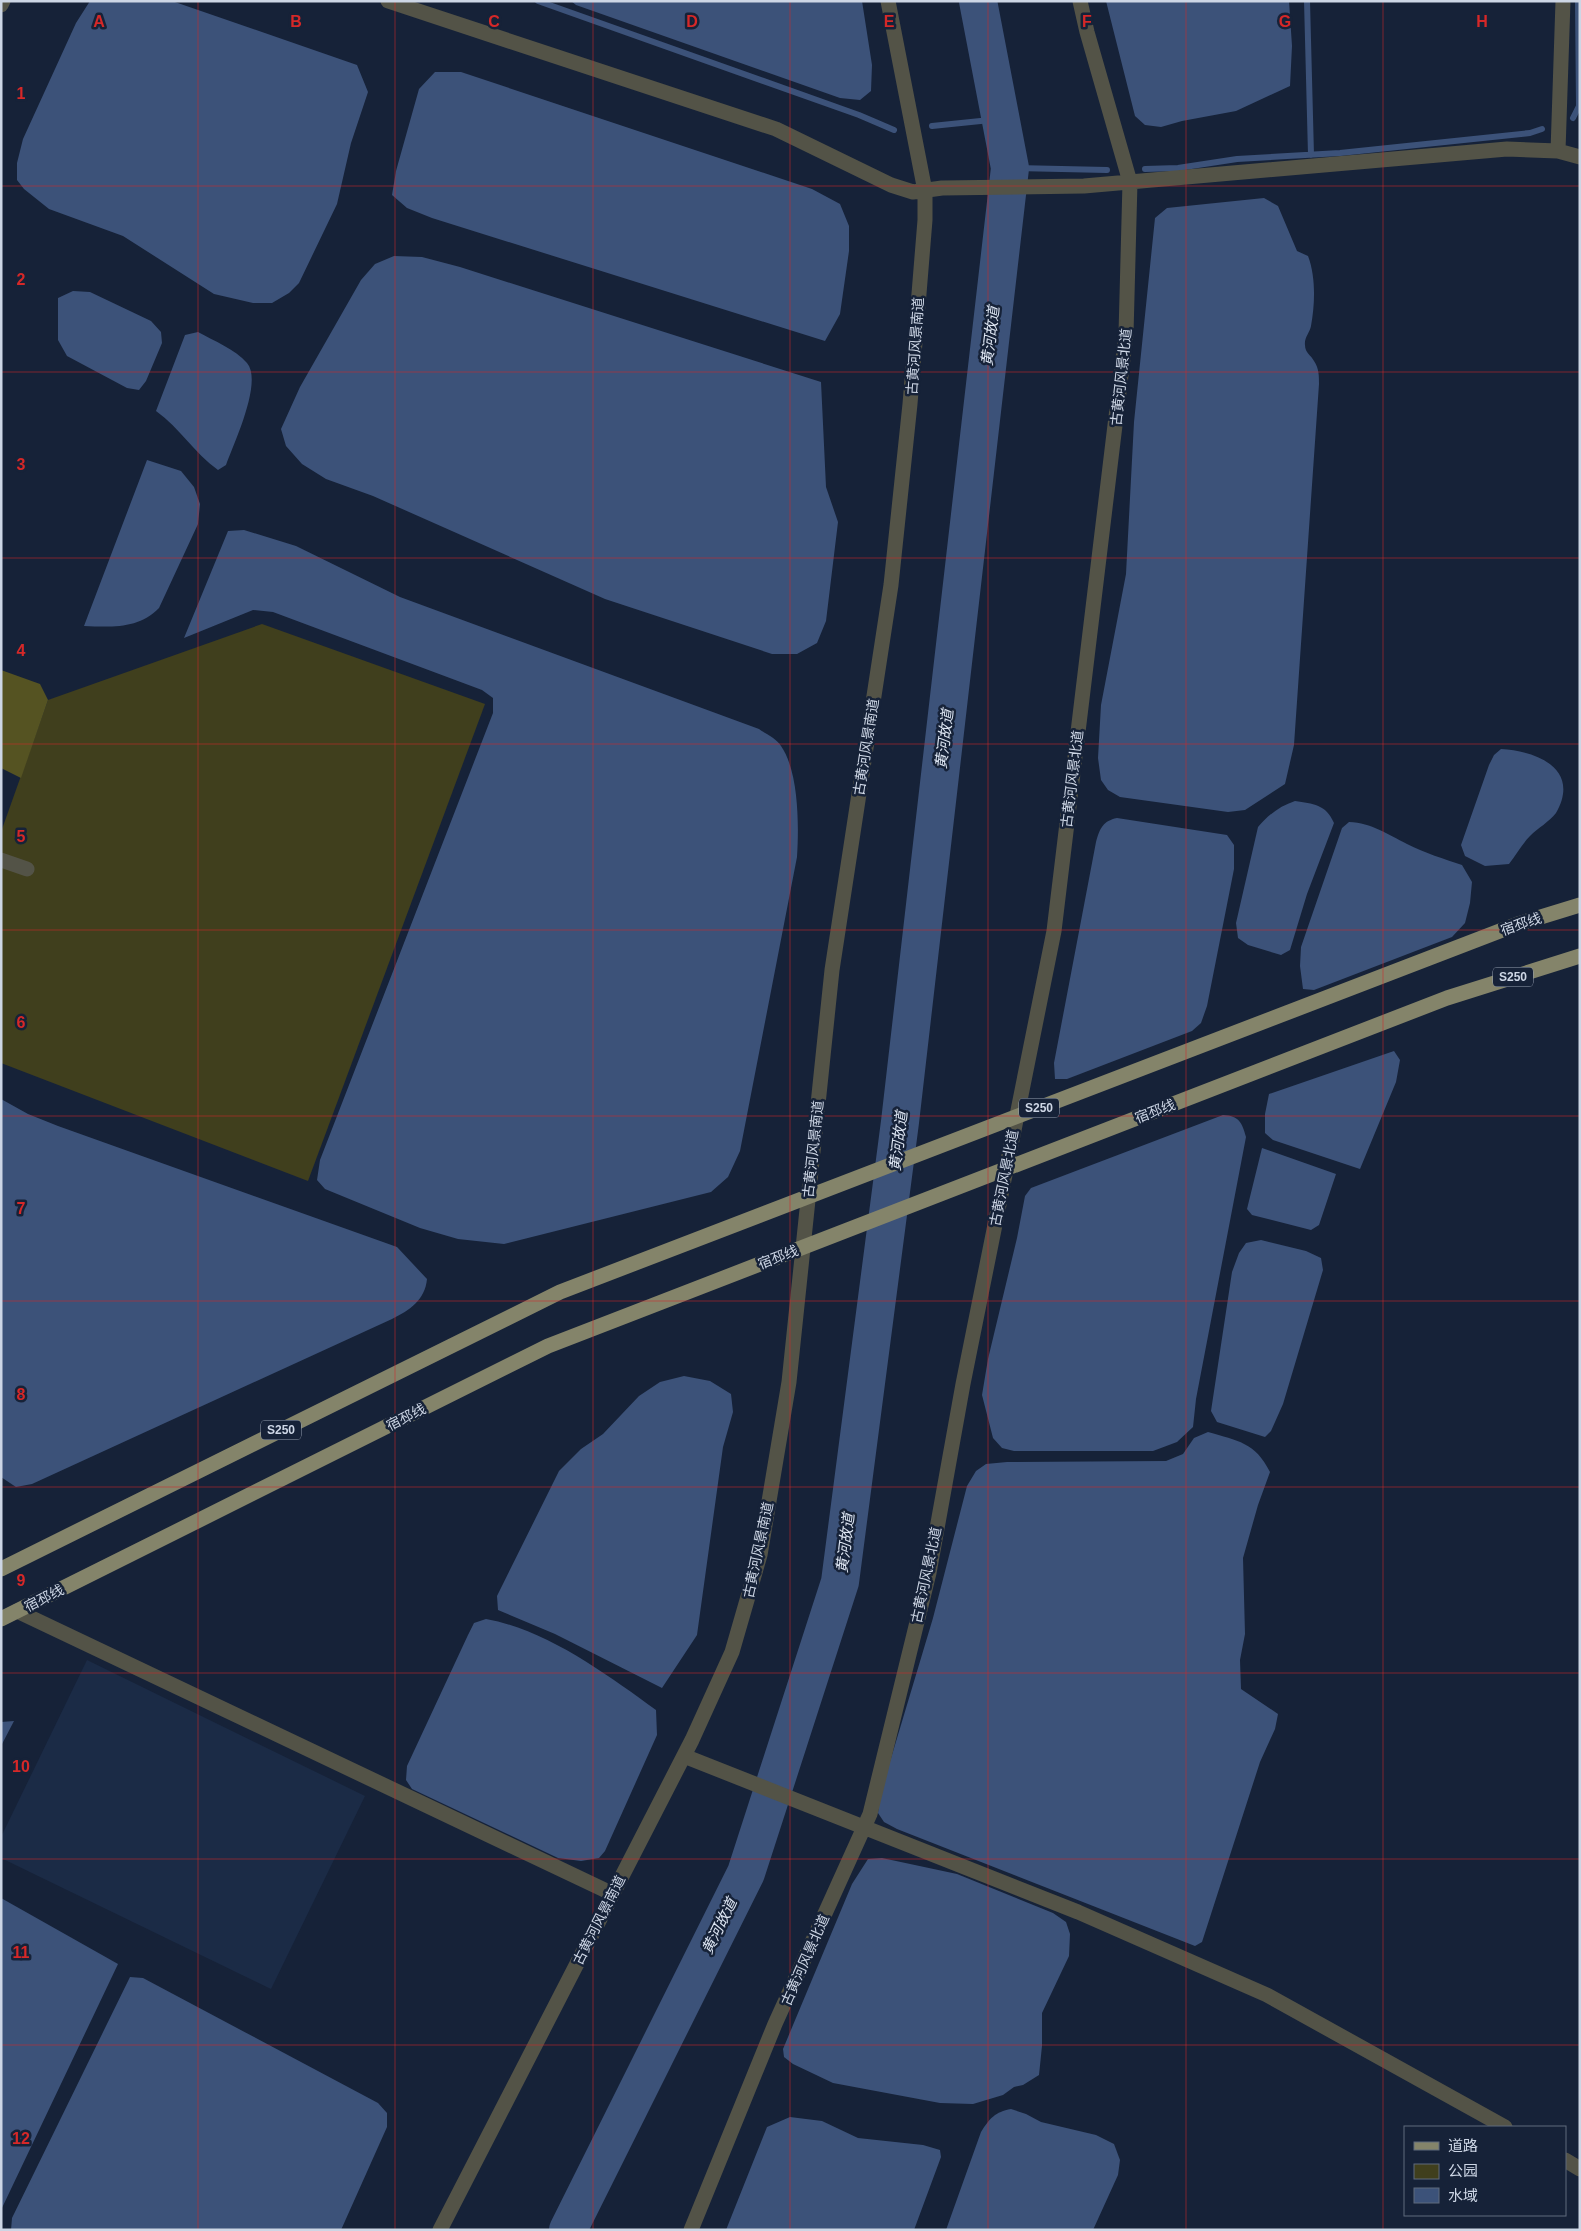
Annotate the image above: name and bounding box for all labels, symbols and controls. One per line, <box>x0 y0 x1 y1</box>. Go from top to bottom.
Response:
text: A <box>93 13 105 30</box>
text: B <box>290 13 302 30</box>
text: C <box>488 13 500 30</box>
text: D <box>686 13 698 30</box>
text: E <box>884 13 895 30</box>
text: F <box>1082 13 1092 30</box>
text: G <box>1279 13 1291 30</box>
text: H <box>1476 13 1488 30</box>
text: 1 <box>17 85 26 102</box>
text: 2 <box>17 271 26 288</box>
street label: 古黄河风景南道 <box>904 297 926 395</box>
water label: 黄河故道 <box>978 303 1002 367</box>
street label: 古黄河风景北道 <box>1108 327 1134 427</box>
text: 3 <box>17 456 26 473</box>
text: 4 <box>17 642 26 659</box>
street label: 古黄河风景南道 <box>850 697 882 797</box>
water label: 黄河故道 <box>932 706 956 770</box>
street label: 古黄河风景北道 <box>1058 729 1086 829</box>
text: 5 <box>17 828 26 845</box>
street label: 宿邳线 <box>1499 910 1543 938</box>
road number: S250 <box>1493 968 1533 986</box>
text: 6 <box>17 1014 26 1031</box>
street label: 宿邳线 <box>1133 1096 1177 1126</box>
road number: S250 <box>1019 1098 1059 1118</box>
street label: 古黄河风景南道 <box>800 1099 826 1199</box>
water label: 黄河故道 <box>886 1108 910 1172</box>
street label: 古黄河风景北道 <box>987 1128 1021 1228</box>
text: 7 <box>17 1200 26 1217</box>
street label: 宿邳线 <box>756 1242 800 1272</box>
text: 8 <box>17 1386 26 1403</box>
street label: 宿邳线 <box>384 1400 428 1434</box>
road number: S250 <box>261 1420 301 1440</box>
street label: 古黄河风景南道 <box>740 1500 776 1600</box>
water label: 黄河故道 <box>833 1510 857 1574</box>
street label: 古黄河风景北道 <box>908 1525 944 1625</box>
text: 9 <box>17 1572 26 1589</box>
street label: 宿邳线 <box>22 1581 66 1615</box>
text: 10 <box>12 1758 30 1775</box>
street label: 古黄河风景南道 <box>570 1873 628 1967</box>
water label: 黄河故道 <box>698 1894 741 1957</box>
street label: 古黄河风景北道 <box>778 1912 832 2008</box>
text: 11 <box>13 1944 30 1961</box>
legend <box>1404 2126 1566 2216</box>
text: 12 <box>12 2130 30 2147</box>
text: 道路 <box>1448 2137 1478 2154</box>
text: 公园 <box>1448 2162 1478 2179</box>
text: 水域 <box>1448 2187 1478 2204</box>

